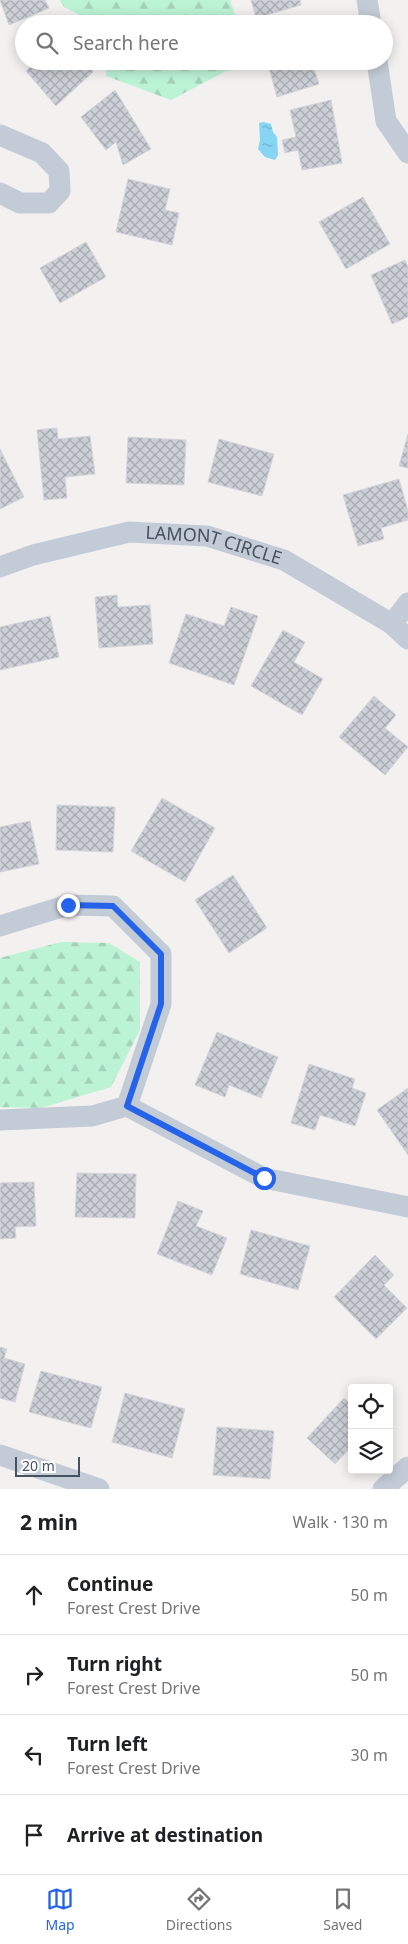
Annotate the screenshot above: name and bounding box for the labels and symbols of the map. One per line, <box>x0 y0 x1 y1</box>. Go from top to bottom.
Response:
street label: LAMONT CIRCLE <box>145 520 285 570</box>
route end <box>57 894 80 917</box>
route start <box>253 1167 276 1190</box>
scale bar <box>15 1454 80 1477</box>

